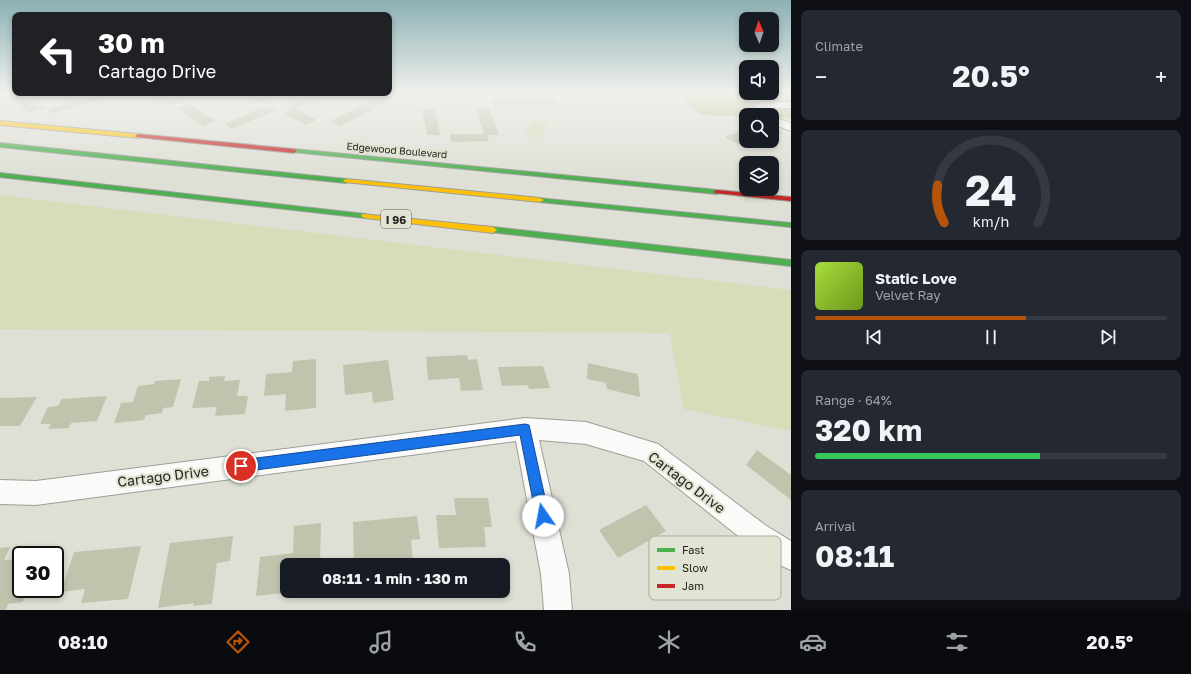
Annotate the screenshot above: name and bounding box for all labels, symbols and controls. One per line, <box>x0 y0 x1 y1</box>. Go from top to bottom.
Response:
north arrow <box>739 12 779 52</box>
map controls <box>739 12 779 196</box>
text: 30 m <box>98 26 165 59</box>
icon: left <box>32 28 84 80</box>
text: Climate <box>815 38 863 54</box>
text: 20.5° <box>952 58 1030 94</box>
text: Cartago Drive <box>98 60 216 82</box>
button: sound <box>739 60 779 100</box>
text: − <box>815 63 827 90</box>
text: + <box>1155 63 1167 90</box>
button: search <box>739 108 779 148</box>
street label: Edgewood Boulevard <box>346 140 448 160</box>
button: layers <box>739 156 779 196</box>
text: 24 <box>965 165 1017 215</box>
road number: I 96 <box>381 210 411 228</box>
text: km/h <box>973 213 1009 230</box>
text: Static Love <box>875 269 957 287</box>
text: Velvet Ray <box>875 287 940 303</box>
icon: previous <box>863 326 885 348</box>
icon: pause <box>980 326 1002 348</box>
icon: next <box>1097 326 1119 348</box>
text: Range · 64% <box>815 392 892 408</box>
text: 320 km <box>815 412 922 448</box>
street label: Cartago Drive <box>645 448 729 516</box>
pin <box>224 449 258 483</box>
icon: arrive <box>230 455 252 477</box>
street label: Cartago Drive <box>116 462 210 490</box>
position arrow <box>522 495 564 537</box>
text: Arrival <box>815 518 856 534</box>
legend <box>649 536 781 600</box>
text: 08:11 <box>815 538 894 574</box>
text: Fast <box>682 543 705 556</box>
speed limit sign: 30 <box>12 546 64 598</box>
text: Slow <box>682 561 708 574</box>
text: 08:11 · 1 min · 130 m <box>322 569 468 587</box>
text: Jam <box>682 579 704 592</box>
icon: directions <box>224 628 252 656</box>
icon: music <box>367 628 395 656</box>
icon: phone <box>511 628 539 656</box>
icon: climate <box>655 628 683 656</box>
icon: car <box>799 628 827 656</box>
icon: filters <box>943 628 971 656</box>
text: 08:10 <box>58 631 108 653</box>
text: 20.5° <box>1087 631 1133 653</box>

